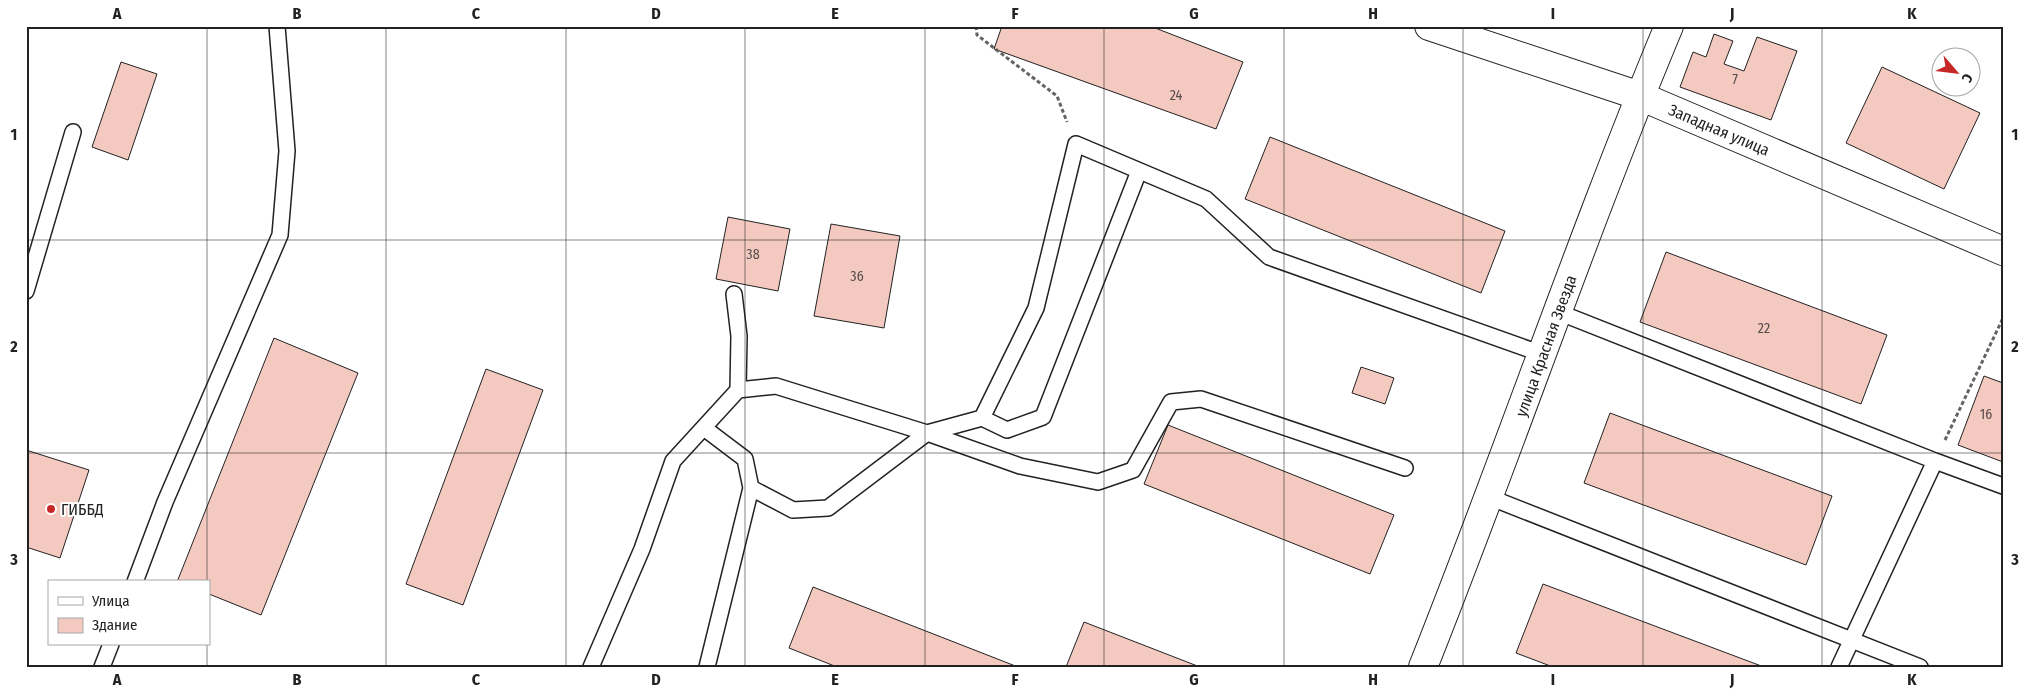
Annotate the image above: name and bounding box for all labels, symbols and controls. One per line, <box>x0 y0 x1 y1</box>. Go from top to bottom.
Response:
text: A <box>112 4 122 23</box>
text: B <box>293 4 302 23</box>
text: C <box>472 4 481 23</box>
text: D <box>651 4 661 23</box>
text: E <box>831 4 839 23</box>
text: F <box>1011 4 1019 23</box>
text: G <box>1189 4 1199 23</box>
text: H <box>1368 4 1378 23</box>
text: I <box>1551 4 1555 23</box>
text: J <box>1729 4 1734 23</box>
text: K <box>1907 4 1917 23</box>
north arrow <box>1932 48 1982 98</box>
house number: 7 <box>1732 71 1738 88</box>
text: С <box>1957 71 1976 86</box>
house number: 24 <box>1170 87 1183 104</box>
street label: Западная улица <box>1666 100 1773 160</box>
text: 1 <box>11 125 17 144</box>
text: 1 <box>2012 125 2018 144</box>
house number: 38 <box>746 246 760 263</box>
house number: 36 <box>850 268 864 285</box>
street label: улица Красная Звезда <box>1512 272 1581 419</box>
house number: 22 <box>1758 320 1770 337</box>
text: 2 <box>9 337 18 356</box>
text: 2 <box>2010 337 2019 356</box>
house number: 16 <box>1980 406 1992 423</box>
place label: ГИББД <box>61 500 104 519</box>
marker: ГИББД <box>45 503 57 515</box>
text: 3 <box>9 550 18 569</box>
text: 3 <box>2010 550 2019 569</box>
legend <box>48 580 210 646</box>
text: Улица <box>91 592 130 610</box>
text: Здание <box>92 616 138 634</box>
text: A <box>112 670 122 689</box>
text: B <box>293 670 302 689</box>
text: C <box>472 670 481 689</box>
text: D <box>651 670 661 689</box>
text: E <box>831 670 839 689</box>
text: F <box>1011 670 1019 689</box>
text: G <box>1189 670 1199 689</box>
text: H <box>1368 670 1378 689</box>
text: I <box>1551 670 1555 689</box>
text: J <box>1729 670 1734 689</box>
text: K <box>1907 670 1917 689</box>

